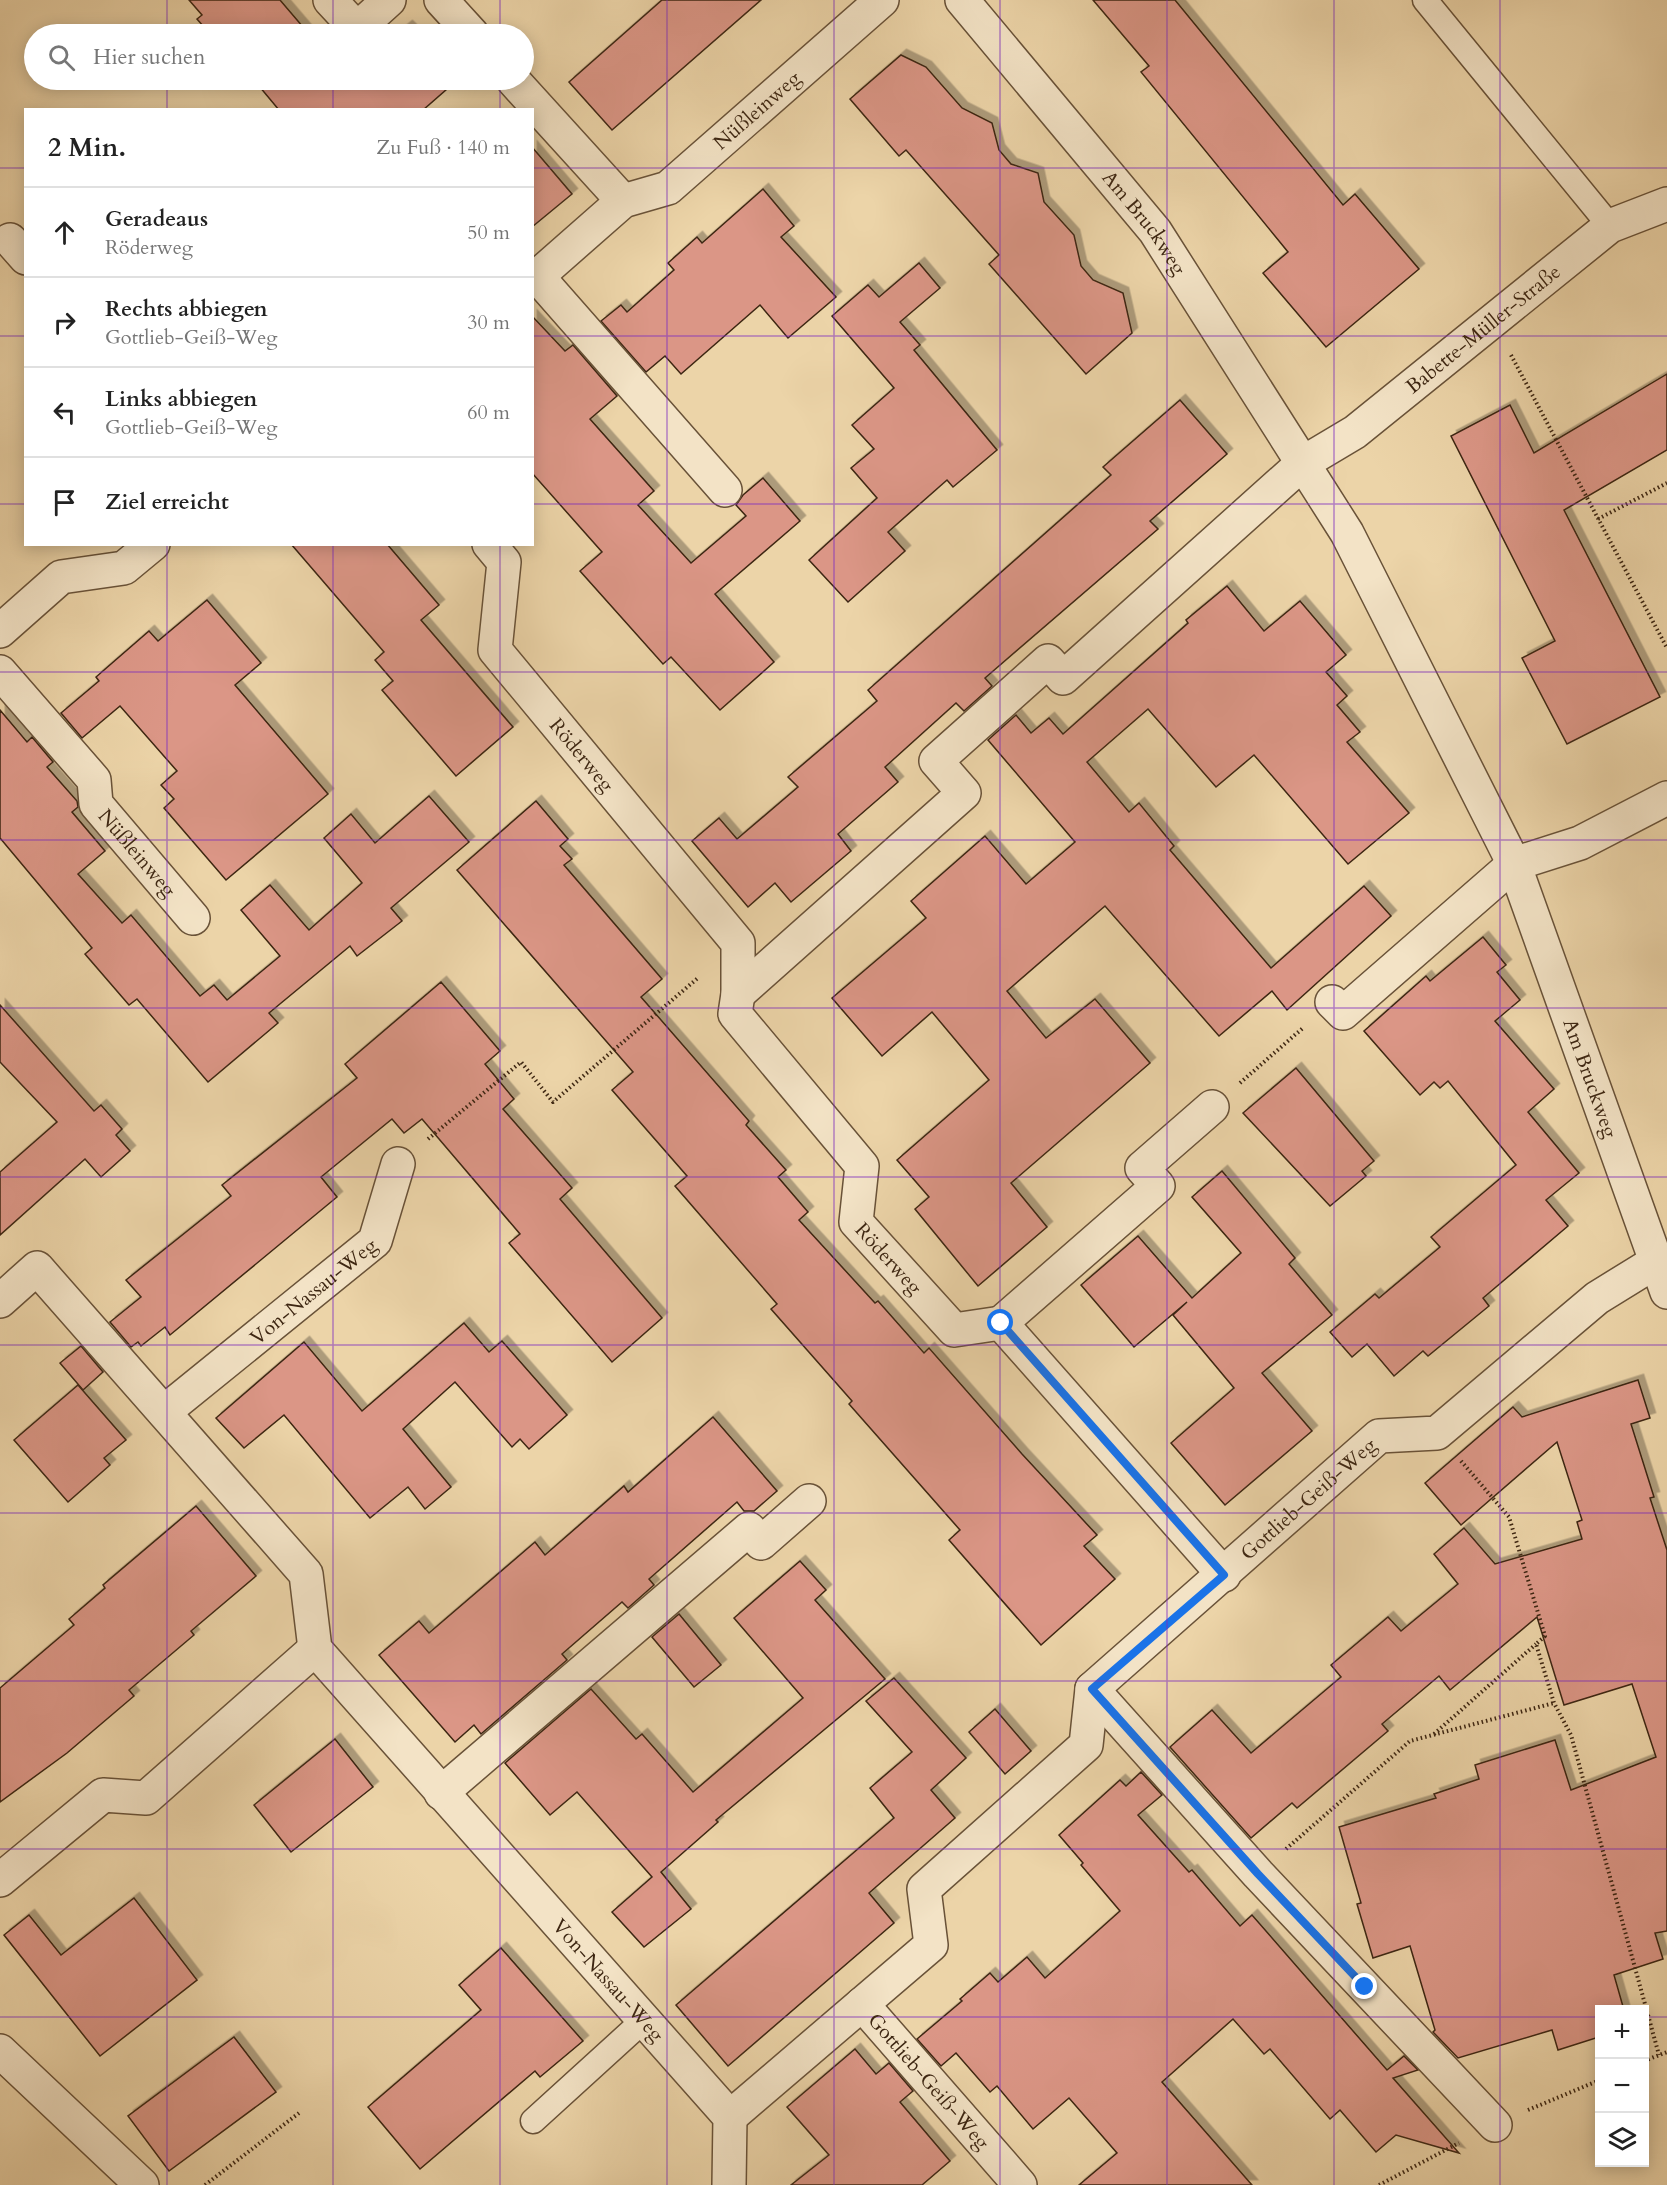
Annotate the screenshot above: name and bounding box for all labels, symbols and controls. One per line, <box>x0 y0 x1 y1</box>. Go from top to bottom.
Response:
search box <box>24 24 534 90</box>
icon: search <box>45 41 78 74</box>
text: Hier suchen <box>93 42 206 72</box>
street label: Nüßleinweg <box>707 64 807 156</box>
text: 2 Min. <box>48 130 126 165</box>
text: Zu Fuß · 140 m <box>376 134 510 161</box>
street label: Am Bruckweg <box>1096 165 1193 280</box>
text: Geradeaus <box>105 204 208 234</box>
icon: ahead <box>48 216 81 249</box>
text: 50 m <box>467 219 510 246</box>
text: Röderweg <box>105 234 193 261</box>
street label: Babette-Müller-Straße <box>1400 258 1566 399</box>
text: Rechts abbiegen <box>105 294 268 324</box>
icon: right <box>48 306 81 339</box>
text: 30 m <box>467 309 510 336</box>
text: Gottlieb-Geiß-Weg <box>105 324 277 351</box>
text: Links abbiegen <box>105 384 257 414</box>
icon: left <box>48 396 81 429</box>
text: 60 m <box>467 399 510 426</box>
text: Gottlieb-Geiß-Weg <box>105 414 277 441</box>
icon: arrive <box>48 486 81 519</box>
text: Ziel erreicht <box>105 487 229 517</box>
street label: Röderweg <box>543 712 621 798</box>
street label: Nüßleinweg <box>92 803 183 903</box>
street label: Am Bruckweg <box>1557 1015 1624 1142</box>
street label: Röderweg <box>849 1216 929 1300</box>
street label: Von-Nassau-Weg <box>244 1231 383 1351</box>
route start <box>987 1309 1013 1335</box>
street label: Gottlieb-Geiß-Weg <box>1234 1431 1382 1566</box>
street label: Von-Nassau-Weg <box>547 1913 671 2048</box>
route end <box>1351 1973 1377 1999</box>
map controls <box>1595 2005 1649 2167</box>
button: + <box>1595 2005 1649 2059</box>
street label: Gottlieb-Geiß-Weg <box>862 2007 997 2155</box>
button: − <box>1595 2059 1649 2113</box>
button: layers <box>1595 2113 1649 2167</box>

